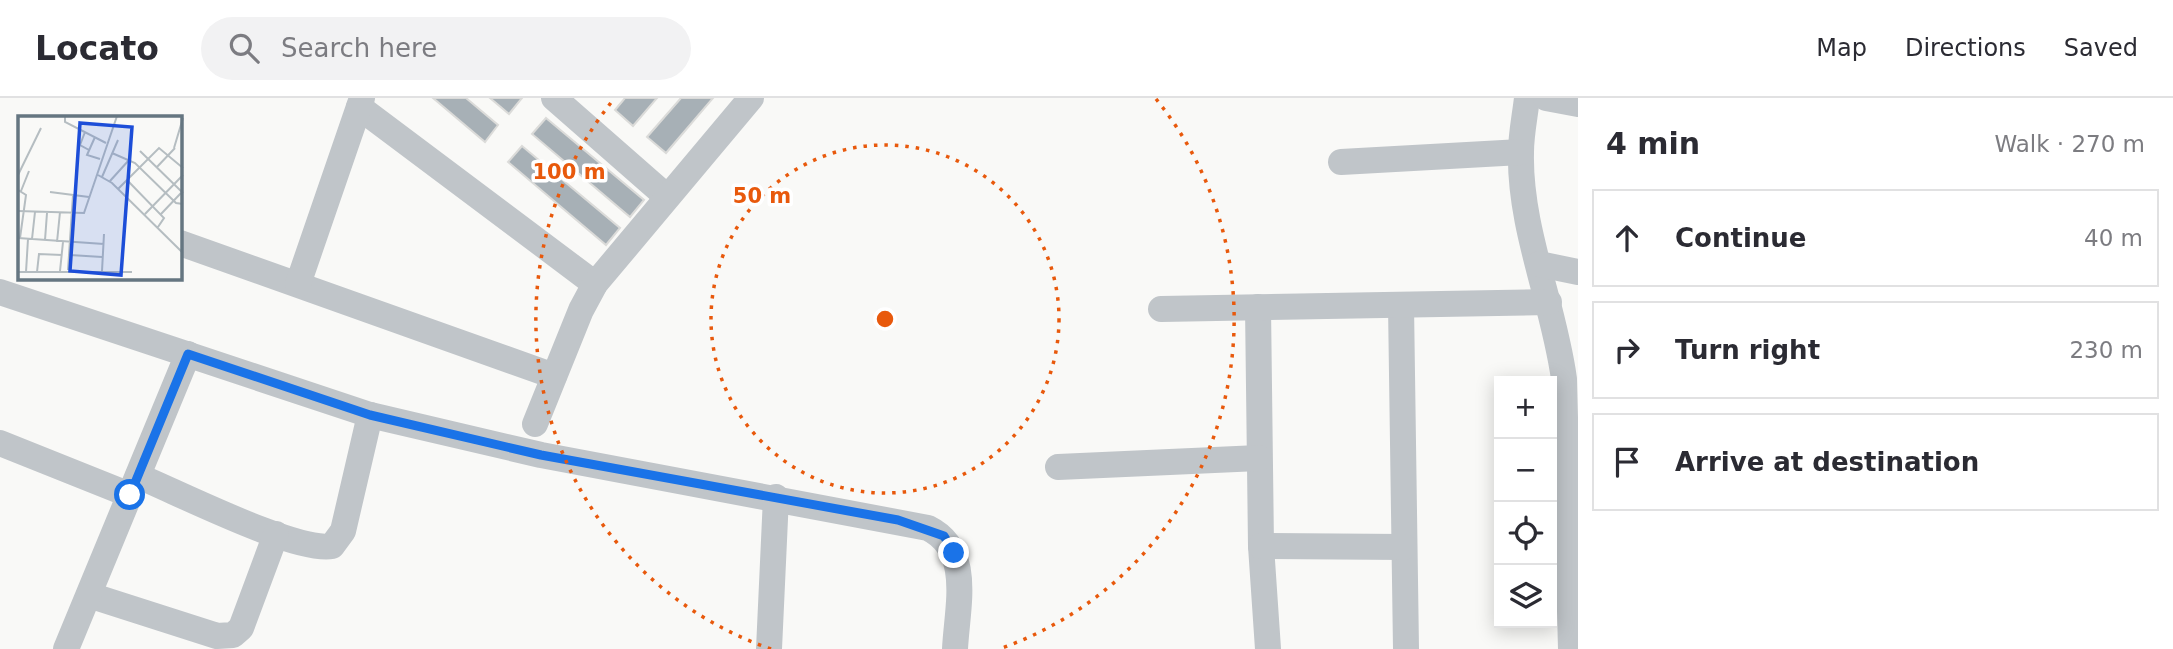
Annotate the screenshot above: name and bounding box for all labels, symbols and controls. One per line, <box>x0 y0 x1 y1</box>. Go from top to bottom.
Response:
search box <box>201 17 691 80</box>
text: Locato <box>35 29 159 68</box>
icon: search <box>225 29 263 67</box>
text: Search here <box>281 33 437 63</box>
text: Map <box>1816 34 1867 62</box>
text: Directions <box>1905 34 2026 62</box>
text: Saved <box>2064 34 2138 62</box>
inset map <box>18 116 182 280</box>
text: 4 min <box>1606 126 1700 161</box>
text: Walk · 270 m <box>1994 131 2145 157</box>
text: 100 m <box>532 160 606 184</box>
text: 50 m <box>733 184 791 208</box>
icon: ahead <box>1608 219 1646 257</box>
text: Continue <box>1675 223 1806 253</box>
text: 40 m <box>2084 225 2143 251</box>
centre of rings <box>873 307 897 331</box>
icon: right <box>1608 331 1646 369</box>
text: Turn right <box>1675 335 1820 365</box>
text: 230 m <box>2069 337 2143 363</box>
map controls <box>1494 376 1557 628</box>
button: + <box>1494 376 1557 439</box>
button: − <box>1494 439 1557 502</box>
icon: arrive <box>1608 443 1646 481</box>
text: Arrive at destination <box>1675 447 1979 477</box>
route start <box>114 479 145 510</box>
button: locate <box>1494 502 1557 565</box>
route end <box>938 537 969 568</box>
button: layers <box>1494 565 1557 628</box>

